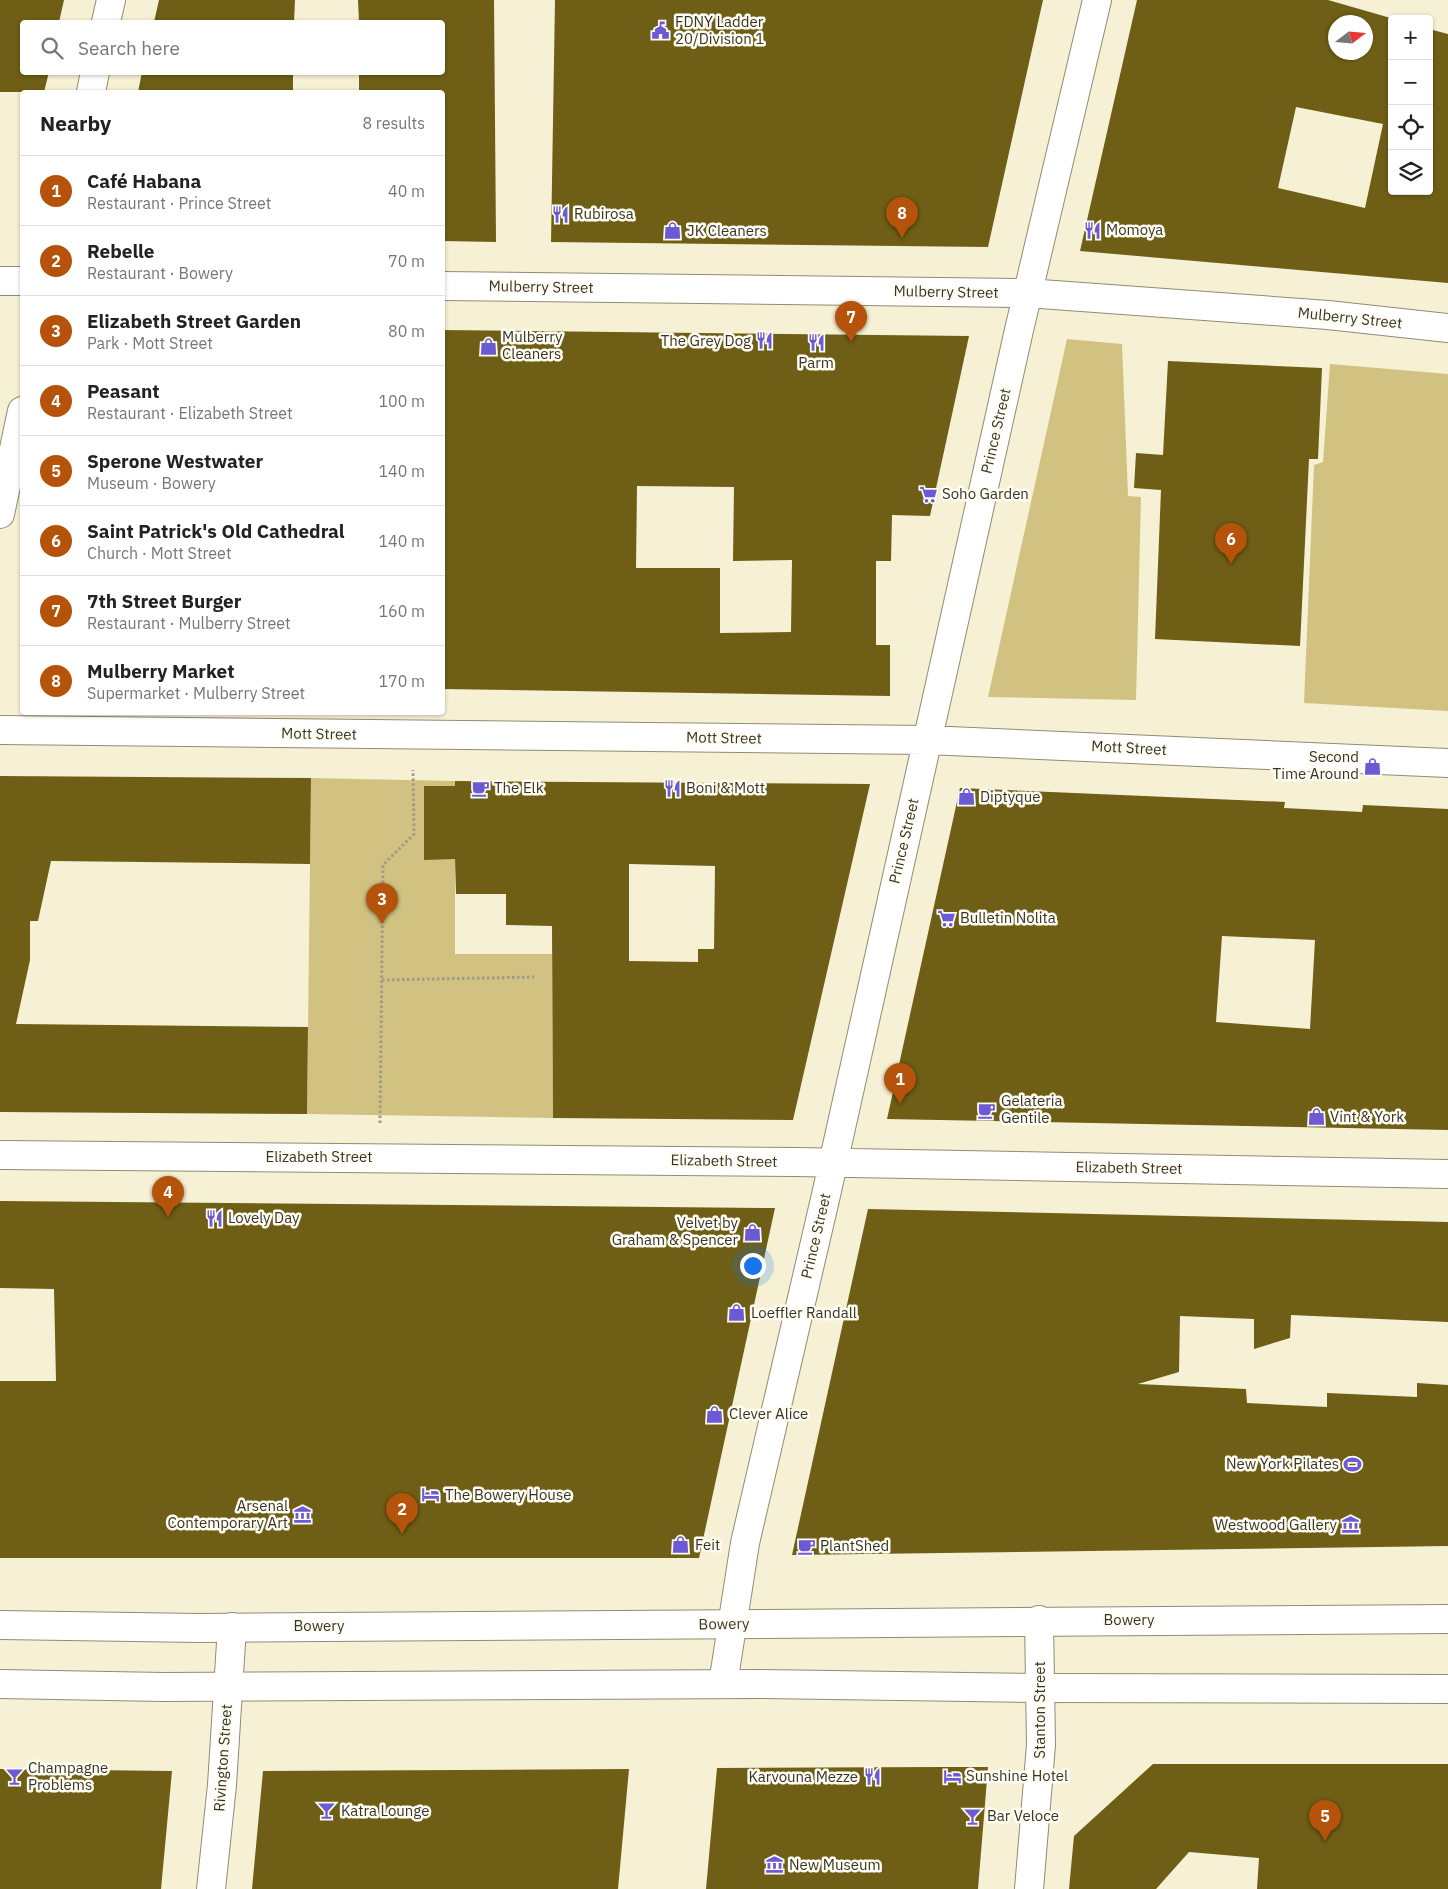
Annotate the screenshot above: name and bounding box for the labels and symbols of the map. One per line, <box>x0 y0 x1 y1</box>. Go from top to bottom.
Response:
place label: FDNY Ladder 20/Division 1 <box>675 12 764 48</box>
north arrow <box>1328 15 1373 60</box>
public building icon: FDNY Ladder 20/Division 1 <box>651 21 671 41</box>
pin: 8 <box>886 197 918 238</box>
restaurant icon: Rubirosa <box>550 204 570 224</box>
place label: Rubirosa <box>574 204 634 223</box>
restaurant icon: Momoya <box>1082 220 1102 240</box>
place label: Momoya <box>1106 220 1163 239</box>
shop icon: JK Cleaners <box>663 221 683 241</box>
place label: JK Cleaners <box>687 221 767 240</box>
street label: Mulberry Street <box>488 276 594 297</box>
street label: Mulberry Street <box>893 281 999 302</box>
pin: 7 <box>835 301 867 342</box>
street label: Mulberry Street <box>1297 303 1403 332</box>
place label: Mulberry Cleaners <box>502 327 563 363</box>
place label: The Grey Dog <box>661 331 751 350</box>
restaurant icon: The Grey Dog <box>755 331 775 351</box>
restaurant icon: Parm <box>806 332 826 352</box>
shop icon: Mulberry Cleaners <box>478 336 498 356</box>
place label: Parm <box>798 353 834 372</box>
street label: Prince Street <box>976 386 1015 475</box>
supermarket icon: Soho Garden <box>918 484 938 504</box>
place label: Soho Garden <box>942 484 1029 503</box>
pin: 6 <box>1215 523 1247 564</box>
street label: Mott Street <box>281 723 357 744</box>
street label: Mott Street <box>686 727 762 748</box>
street label: Mott Street <box>1091 736 1167 759</box>
place label: Second Time Around <box>1273 747 1359 783</box>
shop icon: Second Time Around <box>1363 756 1383 776</box>
cafe icon: The Elk <box>470 778 490 798</box>
place label: The Elk <box>494 778 544 797</box>
restaurant icon: Boni & Mott <box>662 778 682 798</box>
place label: Boni & Mott <box>686 778 765 797</box>
shop icon: Diptyque <box>956 787 976 807</box>
place label: Diptyque <box>980 787 1041 806</box>
street label: Prince Street <box>884 796 923 885</box>
pin: 3 <box>366 883 398 924</box>
supermarket icon: Bulletin Nolita <box>936 908 956 928</box>
place label: Bulletin Nolita <box>960 908 1056 927</box>
pin: 1 <box>884 1063 916 1104</box>
place label: Gelateria Gentile <box>1001 1091 1062 1127</box>
cafe icon: Gelateria Gentile <box>977 1100 997 1120</box>
shop icon: Vint & York <box>1306 1107 1326 1127</box>
place label: Vint & York <box>1330 1107 1404 1126</box>
street label: Elizabeth Street <box>266 1147 372 1166</box>
street label: Elizabeth Street <box>670 1150 778 1171</box>
street label: Elizabeth Street <box>1075 1157 1183 1178</box>
pin: 4 <box>152 1176 184 1217</box>
street label: Prince Street <box>796 1191 835 1280</box>
restaurant icon: Lovely Day <box>204 1208 224 1228</box>
place label: Lovely Day <box>228 1208 300 1227</box>
place label: Velvet by Graham & Spencer <box>612 1213 739 1249</box>
shop icon: Velvet by Graham & Spencer <box>742 1222 762 1242</box>
your location <box>740 1253 766 1279</box>
shop icon: Loeffler Randall <box>727 1303 747 1323</box>
place label: Loeffler Randall <box>751 1303 857 1322</box>
shop icon: Clever Alice <box>705 1404 725 1424</box>
place label: Clever Alice <box>729 1404 808 1423</box>
place label: New York Pilates <box>1226 1454 1339 1473</box>
sports icon: New York Pilates <box>1343 1454 1363 1474</box>
hotel icon: The Bowery House <box>421 1485 441 1505</box>
place label: The Bowery House <box>445 1485 571 1504</box>
pin: 2 <box>386 1493 418 1534</box>
place label: Arsenal Contemporary Art <box>168 1496 288 1532</box>
museum icon: Arsenal Contemporary Art <box>292 1505 312 1525</box>
place label: Westwood Gallery <box>1215 1515 1338 1534</box>
museum icon: Westwood Gallery <box>1341 1515 1361 1535</box>
shop icon: Feit <box>671 1535 691 1555</box>
place label: Feit <box>695 1535 720 1554</box>
cafe icon: PlantShed <box>796 1536 816 1556</box>
place label: PlantShed <box>820 1536 889 1555</box>
street label: Bowery <box>1104 1610 1155 1629</box>
street label: Bowery <box>698 1614 750 1633</box>
street label: Bowery <box>294 1616 345 1635</box>
street label: Stanton Street <box>1030 1661 1049 1759</box>
street label: Rivington Street <box>209 1704 236 1812</box>
place label: Champagne Problems <box>28 1758 108 1794</box>
hotel icon: Sunshine Hotel <box>942 1766 962 1786</box>
place label: Sunshine Hotel <box>966 1766 1068 1785</box>
bar icon: Champagne Problems <box>4 1767 24 1787</box>
place label: Karvouna Mezze <box>748 1767 858 1786</box>
restaurant icon: Karvouna Mezze <box>862 1767 882 1787</box>
pin: 5 <box>1309 1800 1341 1841</box>
bar icon: Katra Lounge <box>317 1801 337 1821</box>
place label: Katra Lounge <box>341 1801 429 1820</box>
bar icon: Bar Veloce <box>963 1806 983 1826</box>
place label: Bar Veloce <box>987 1806 1059 1825</box>
museum icon: New Museum <box>765 1855 785 1875</box>
place label: New Museum <box>789 1855 881 1874</box>

